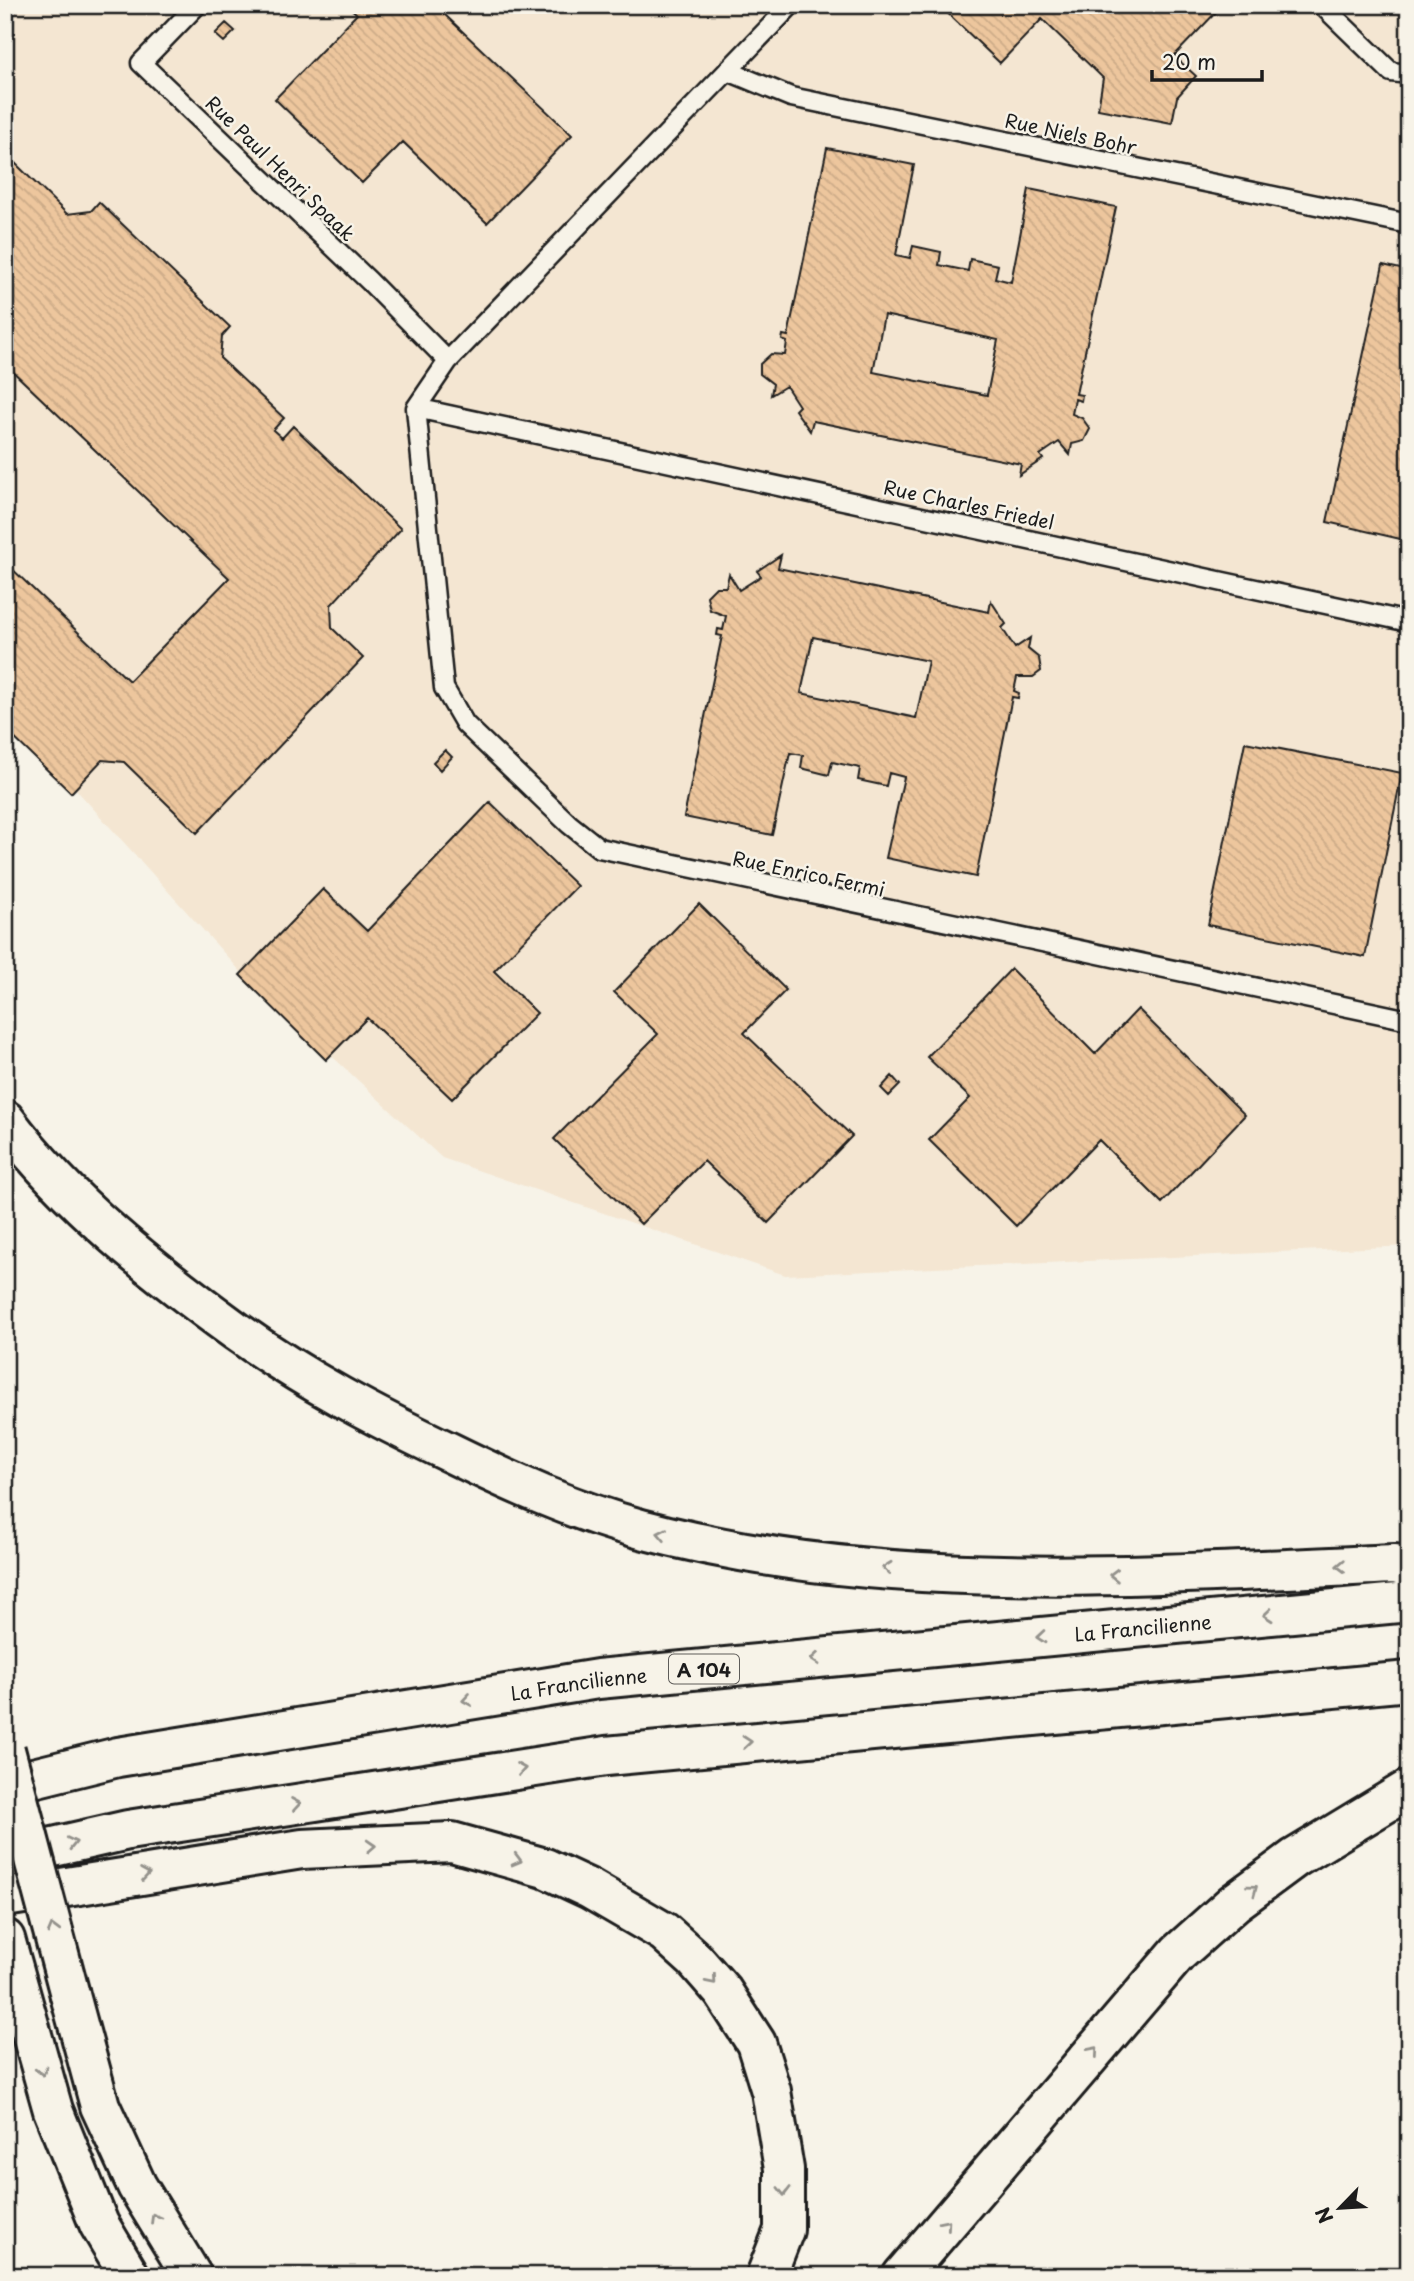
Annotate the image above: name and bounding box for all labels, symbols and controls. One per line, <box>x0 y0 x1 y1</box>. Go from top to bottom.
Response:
scale bar <box>1152 38 1262 82</box>
text: 20 m <box>1162 45 1216 77</box>
street label: Rue Paul Henri Spaak <box>200 89 362 247</box>
street label: Rue Niels Bohr <box>1002 105 1140 161</box>
street label: Rue Charles Friedel <box>881 472 1057 536</box>
street label: Rue Enrico Fermi <box>730 843 888 903</box>
one-way arrow <box>656 1527 668 1542</box>
one-way arrow <box>1335 1559 1346 1574</box>
one-way arrow <box>881 1561 892 1576</box>
one-way arrow <box>1108 1567 1119 1583</box>
street label: La Francilienne <box>1073 1607 1213 1648</box>
one-way arrow <box>1262 1608 1273 1623</box>
one-way arrow <box>1035 1629 1046 1644</box>
one-way arrow <box>809 1651 820 1666</box>
road number: A 104 <box>669 1654 739 1684</box>
street label: La Francilienne <box>508 1660 648 1707</box>
one-way arrow <box>461 1692 473 1707</box>
one-way arrow <box>741 1735 752 1750</box>
one-way arrow <box>515 1762 527 1777</box>
one-way arrow <box>290 1797 302 1812</box>
one-way arrow <box>66 1837 78 1851</box>
one-way arrow <box>365 1838 376 1853</box>
one-way arrow <box>511 1852 523 1867</box>
one-way arrow <box>139 1867 151 1882</box>
one-way arrow <box>1245 1885 1258 1898</box>
one-way arrow <box>47 1924 61 1936</box>
one-way arrow <box>704 1972 716 1985</box>
one-way arrow <box>1086 2046 1098 2059</box>
one-way arrow <box>34 2064 48 2076</box>
north arrow <box>1306 2172 1376 2242</box>
one-way arrow <box>776 2186 792 2196</box>
text: N <box>1308 2203 1340 2228</box>
one-way arrow <box>150 2213 163 2226</box>
one-way arrow <box>938 2219 950 2232</box>

